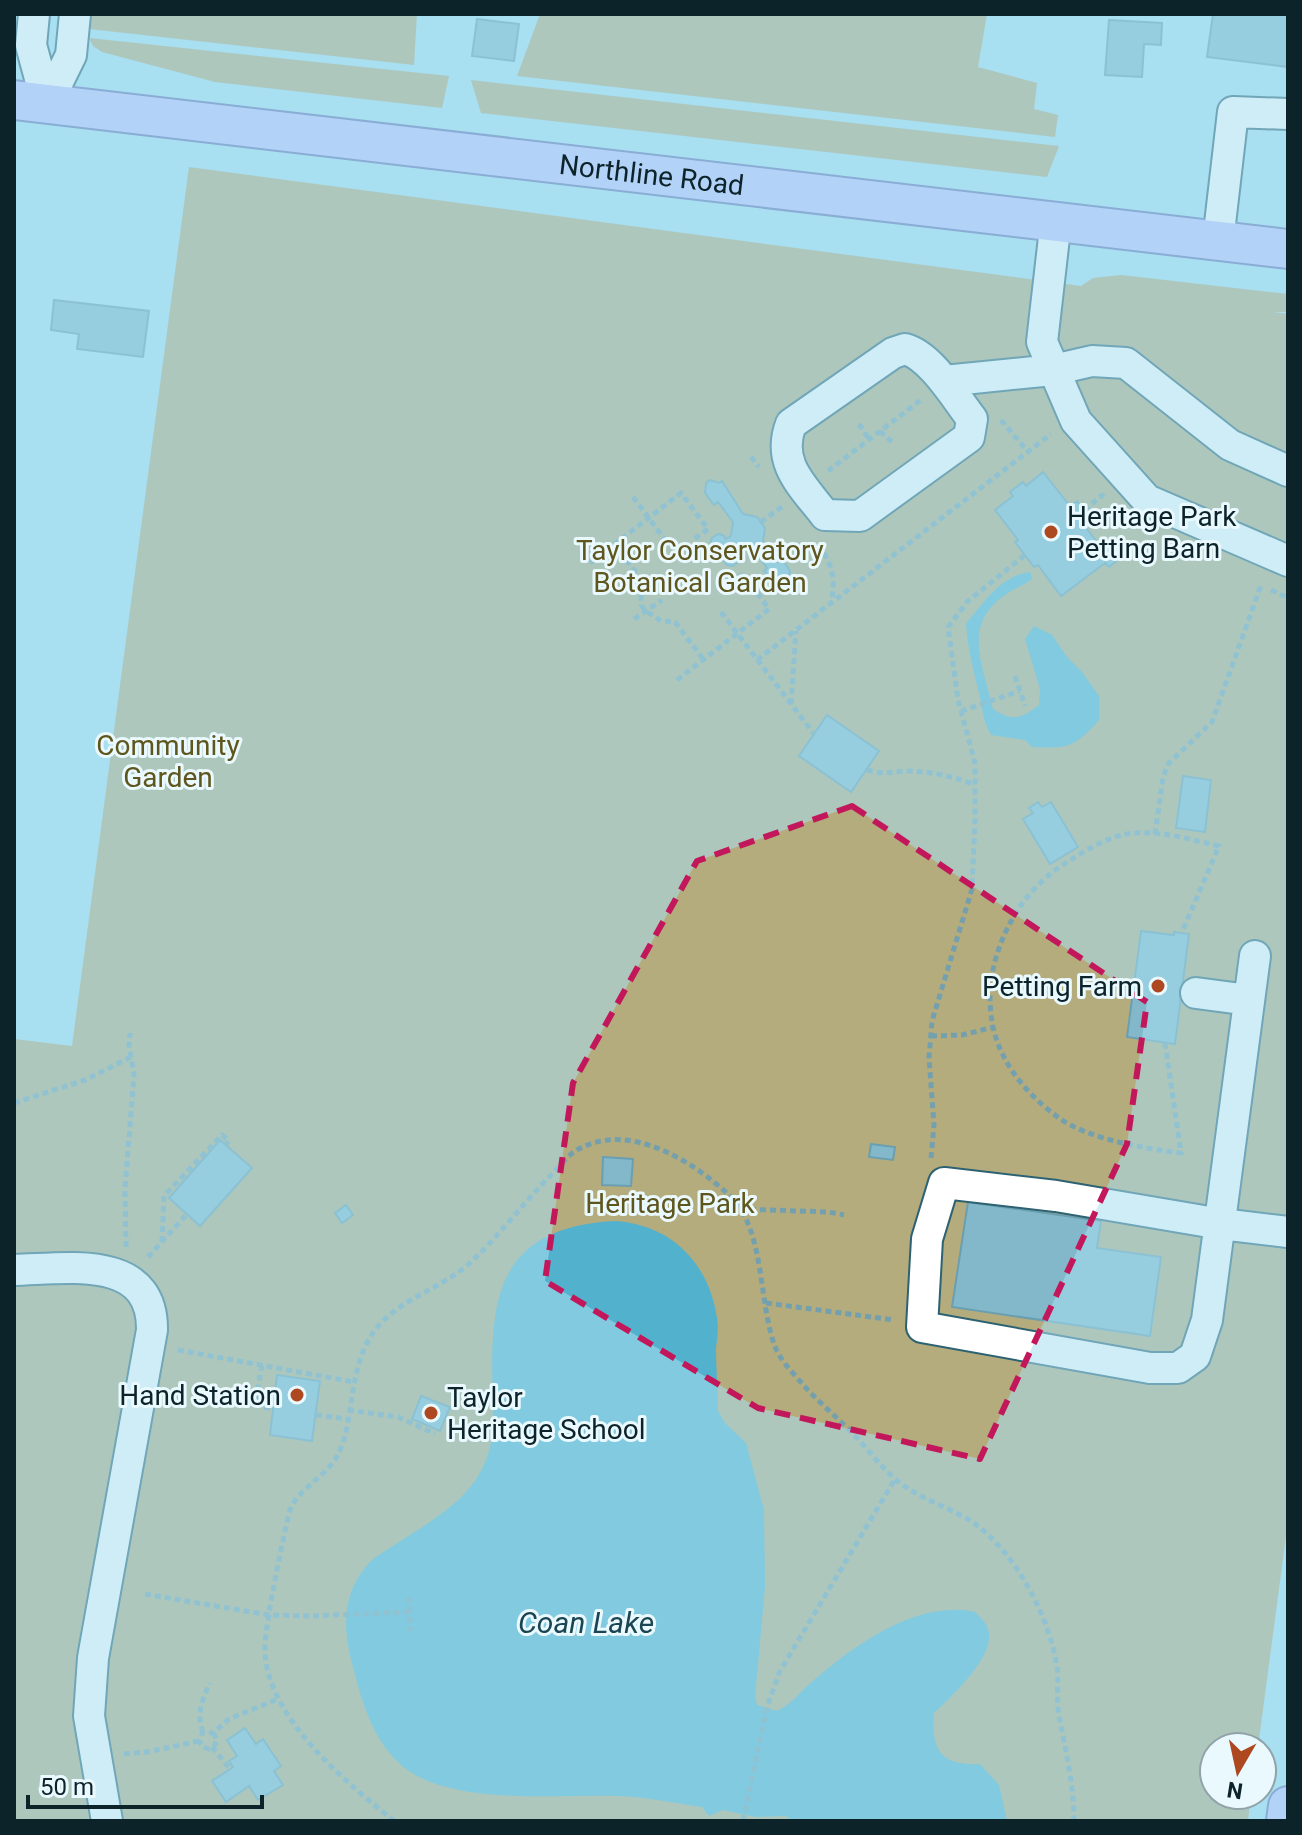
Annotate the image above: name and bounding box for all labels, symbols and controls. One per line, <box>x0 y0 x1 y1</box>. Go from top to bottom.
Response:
street label: Northline Road <box>557 147 746 202</box>
place label: Heritage Park Petting Barn <box>1067 500 1237 565</box>
marker: Heritage Park Petting Barn <box>1042 523 1060 541</box>
park label: Taylor Conservatory Botanical Garden <box>576 534 824 599</box>
park label: Community Garden <box>96 729 240 794</box>
place label: Petting Farm <box>982 970 1142 1003</box>
marker: Petting Farm <box>1149 977 1167 995</box>
park label: Heritage Park <box>585 1187 756 1220</box>
place label: Hand Station <box>119 1379 281 1412</box>
place label: Taylor Heritage School <box>447 1381 645 1446</box>
marker: Hand Station <box>288 1386 306 1404</box>
marker: Taylor Heritage School <box>422 1404 440 1422</box>
water label: Coan Lake <box>518 1605 654 1640</box>
north arrow <box>1198 1731 1278 1811</box>
scale bar <box>28 1759 262 1809</box>
text: 50 m <box>40 1773 94 1801</box>
text: N <box>1225 1777 1245 1804</box>

